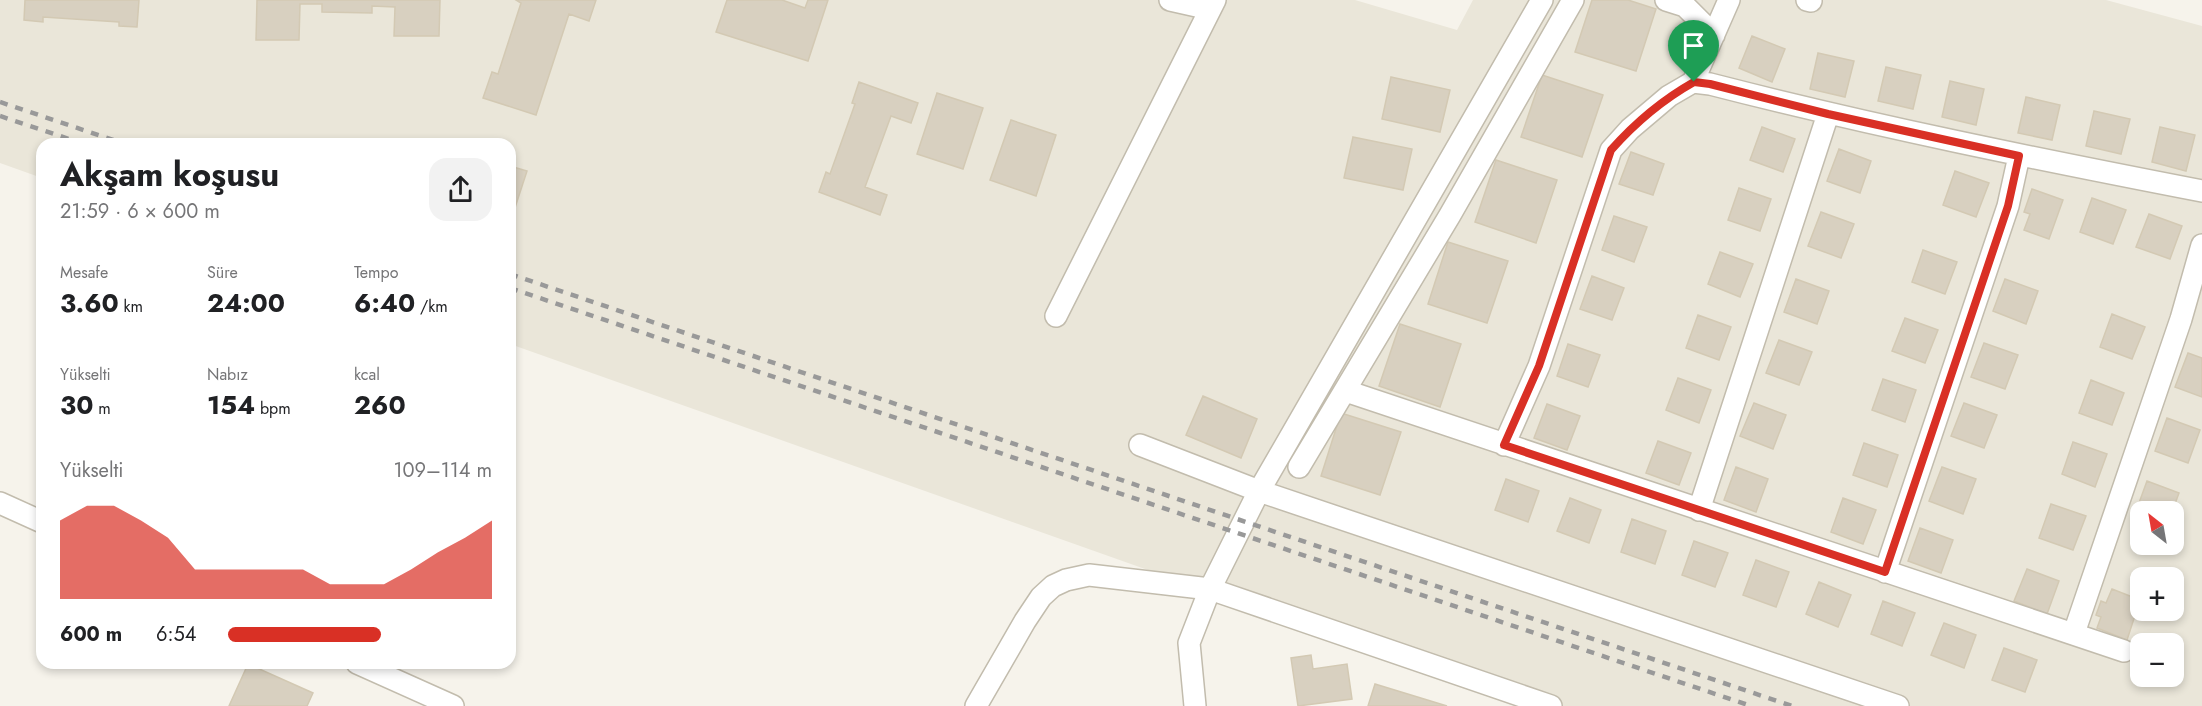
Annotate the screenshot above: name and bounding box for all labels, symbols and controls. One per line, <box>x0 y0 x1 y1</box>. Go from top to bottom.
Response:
pin <box>1668 20 1719 82</box>
icon: arrive <box>1677 29 1710 62</box>
text: Akşam koşusu <box>60 151 279 198</box>
button: share <box>429 158 492 221</box>
text: 21:59 · 6 × 600 m <box>60 197 220 226</box>
text: Mesafe <box>60 261 108 284</box>
text: Süre <box>207 261 238 284</box>
text: Tempo <box>354 261 398 284</box>
text: 3.60 <box>60 284 119 322</box>
text: 24:00 <box>207 284 285 322</box>
text: 6:40 <box>354 284 415 322</box>
text: km <box>119 295 143 318</box>
text: /km <box>415 295 448 318</box>
text: Yükselti <box>60 363 111 386</box>
text: Nabız <box>207 363 248 386</box>
text: kcal <box>354 363 380 386</box>
text: 30 <box>60 386 93 424</box>
text: 154 <box>207 386 255 424</box>
text: 260 <box>354 386 406 424</box>
text: m <box>93 397 111 420</box>
text: bpm <box>255 397 291 420</box>
text: Yükselti <box>60 456 123 485</box>
text: 109–114 m <box>393 456 492 485</box>
north arrow <box>2130 501 2184 555</box>
map controls <box>2130 501 2184 687</box>
button: + <box>2130 567 2184 621</box>
text: 600 m <box>60 620 122 649</box>
text: 6:54 <box>156 620 196 649</box>
button: − <box>2130 633 2184 687</box>

